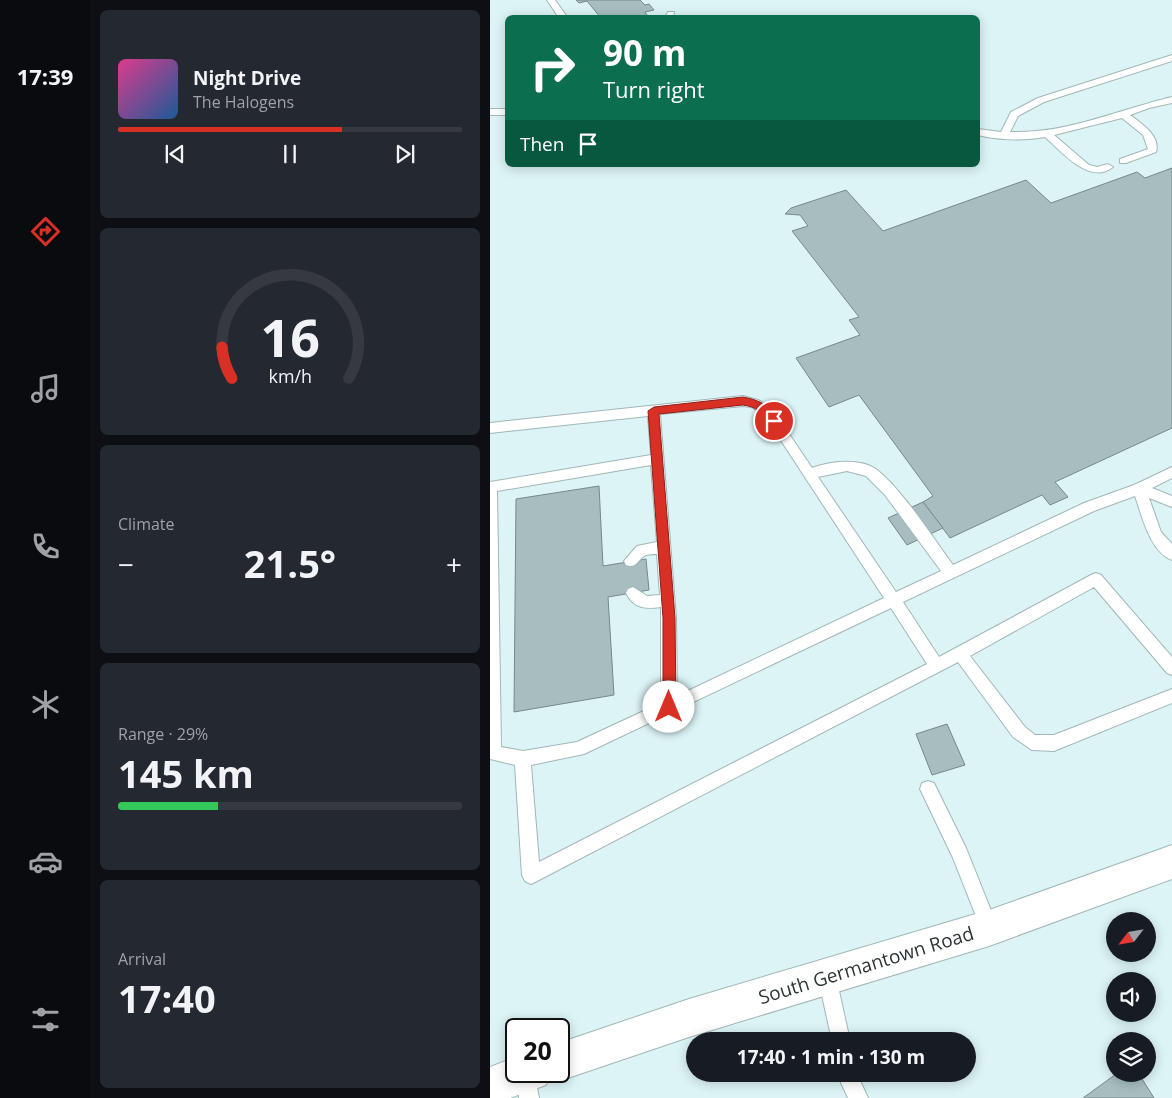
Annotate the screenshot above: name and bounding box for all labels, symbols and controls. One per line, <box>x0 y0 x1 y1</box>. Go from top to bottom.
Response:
text: 90 m <box>603 29 686 76</box>
icon: right <box>520 35 585 100</box>
text: 17:39 <box>17 61 73 91</box>
text: Night Drive <box>193 65 301 91</box>
text: Turn right <box>603 74 705 104</box>
text: The Halogens <box>193 91 294 113</box>
icon: arrive <box>574 130 602 158</box>
text: Then <box>520 131 564 157</box>
icon: previous <box>161 140 189 168</box>
icon: pause <box>276 140 304 168</box>
icon: next <box>391 140 419 168</box>
icon: directions <box>28 214 63 249</box>
text: 16 <box>260 301 320 372</box>
text: km/h <box>268 364 312 388</box>
icon: music <box>28 371 63 406</box>
pin <box>753 400 795 442</box>
icon: arrive <box>760 407 788 435</box>
text: Climate <box>118 513 175 535</box>
icon: phone <box>28 529 63 564</box>
text: 21.5° <box>244 537 336 589</box>
text: − <box>118 545 134 583</box>
text: + <box>446 545 462 583</box>
position arrow <box>642 680 694 732</box>
icon: climate <box>28 687 63 722</box>
text: Range · 29% <box>118 723 208 745</box>
text: 145 km <box>118 747 254 799</box>
icon: car <box>28 844 63 879</box>
north arrow <box>1106 912 1156 962</box>
map controls <box>1106 912 1156 1082</box>
street label: South Germantown Road <box>755 920 977 1010</box>
text: Arrival <box>118 948 166 970</box>
text: 17:40 <box>118 972 216 1024</box>
button: sound <box>1106 972 1156 1022</box>
icon: filters <box>28 1002 63 1037</box>
speed limit sign: 20 <box>505 1018 570 1083</box>
button: layers <box>1106 1032 1156 1082</box>
text: 17:40 · 1 min · 130 m <box>737 1044 925 1070</box>

